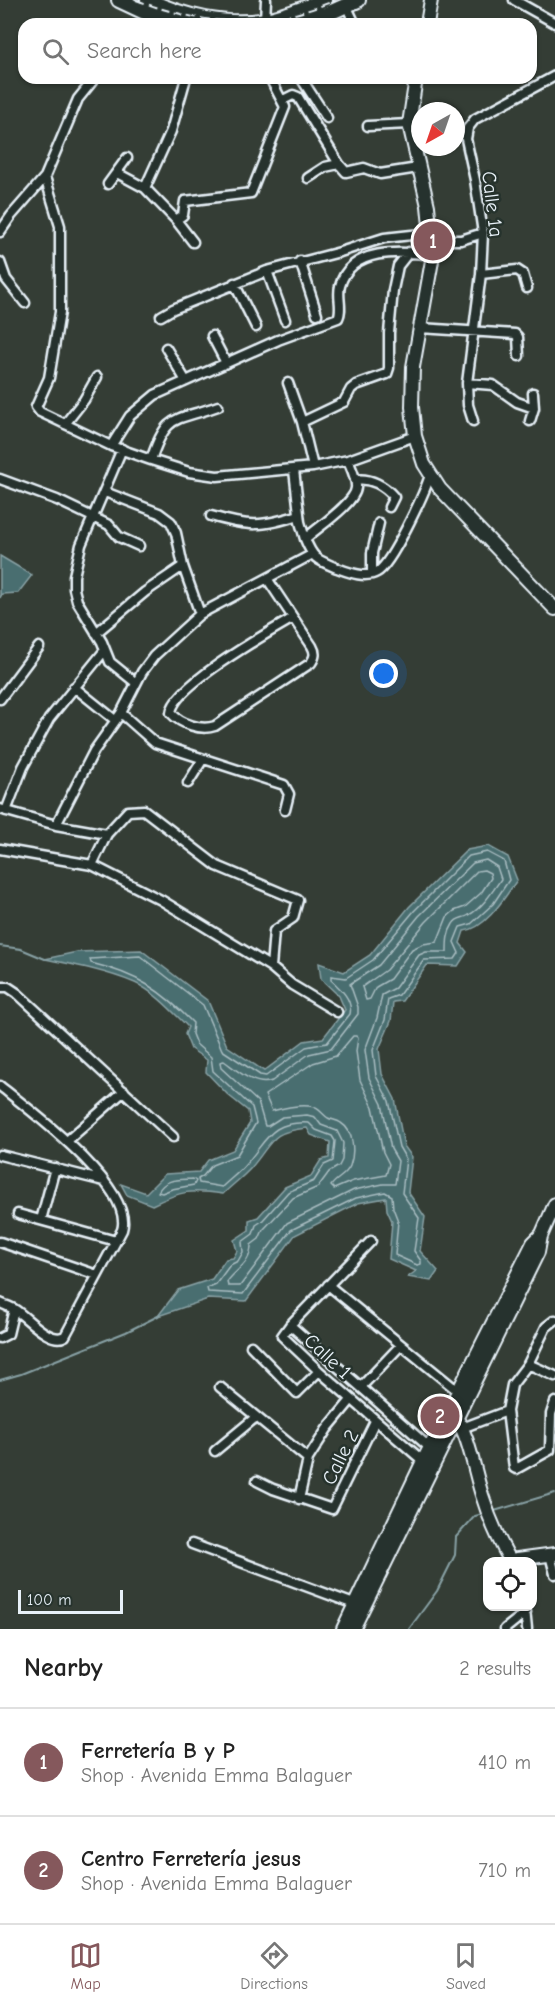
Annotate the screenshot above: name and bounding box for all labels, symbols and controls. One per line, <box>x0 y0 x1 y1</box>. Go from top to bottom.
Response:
search box <box>18 18 537 84</box>
icon: search <box>39 35 72 68</box>
text: Search here <box>87 38 202 64</box>
north arrow <box>411 102 465 156</box>
street label: Calle 1a <box>477 170 508 238</box>
pin: 1 <box>414 218 452 264</box>
your location <box>369 659 398 688</box>
street label: Calle 1 <box>299 1329 356 1384</box>
pin: 2 <box>420 1394 460 1438</box>
street label: Calle 2 <box>317 1426 364 1489</box>
map controls <box>483 1557 537 1611</box>
button: locate <box>483 1557 537 1611</box>
scale bar <box>18 1587 123 1614</box>
text: 100 m <box>27 1591 71 1609</box>
text: Nearby <box>24 1653 103 1683</box>
text: 2 results <box>459 1657 531 1680</box>
text: Ferretería B y P <box>81 1738 235 1764</box>
text: 1 <box>40 1751 47 1774</box>
text: 410 m <box>478 1751 531 1774</box>
text: Shop · Avenida Emma Balaguer <box>81 1764 352 1787</box>
text: Centro Ferretería jesus <box>81 1846 301 1872</box>
text: 2 <box>39 1859 48 1882</box>
text: 710 m <box>478 1859 531 1882</box>
text: Shop · Avenida Emma Balaguer <box>81 1872 352 1895</box>
tab: Map <box>69 1939 102 1993</box>
tab: Directions <box>240 1939 308 1993</box>
tab: Saved <box>446 1939 486 1993</box>

